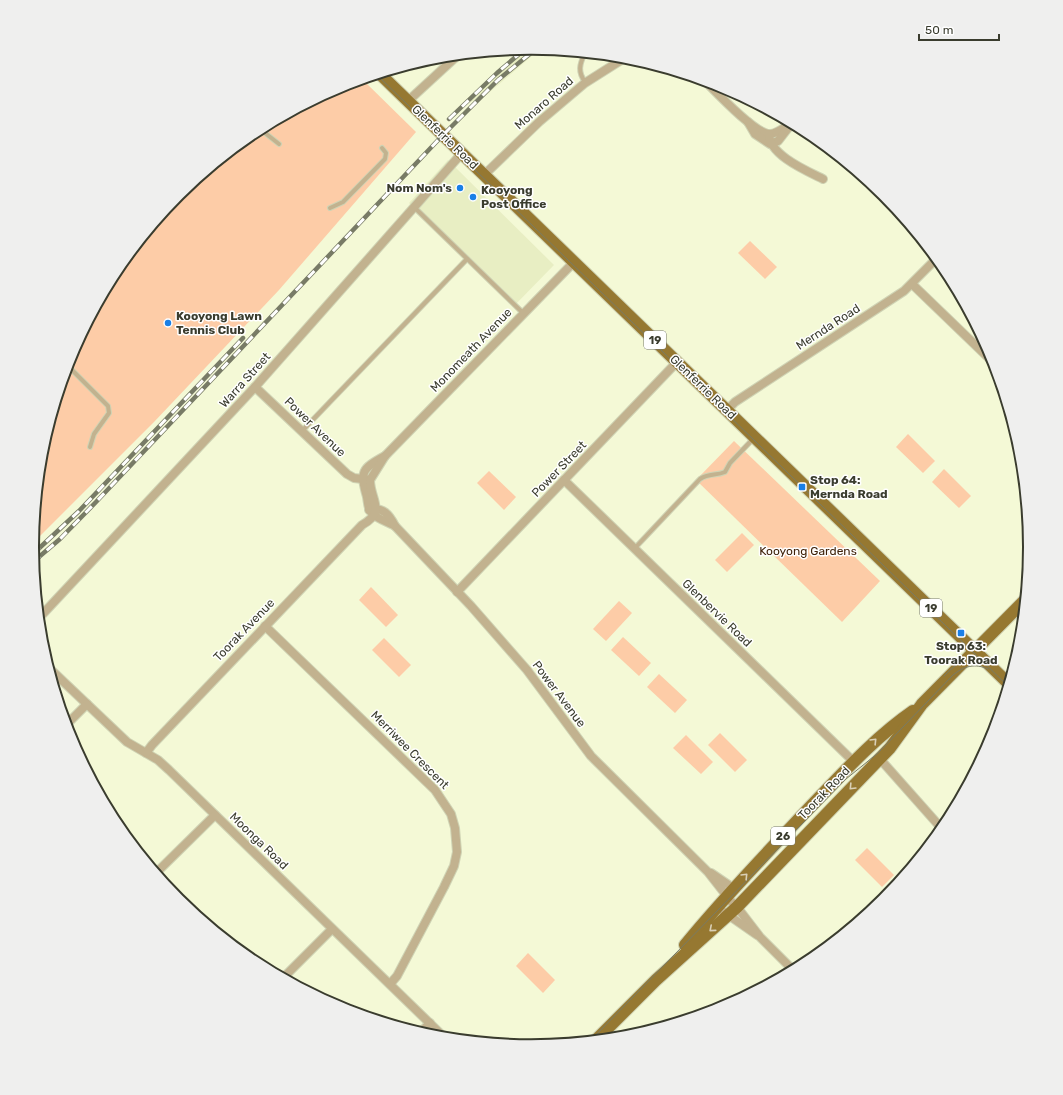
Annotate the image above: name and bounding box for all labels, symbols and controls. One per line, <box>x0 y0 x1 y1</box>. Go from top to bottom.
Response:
scale bar <box>919 16 999 42</box>
text: 50 m <box>925 23 953 37</box>
street label: Monaro Road <box>512 74 576 132</box>
street label: Glenferrie Road <box>409 102 481 172</box>
place label: Nom Nom's <box>386 181 452 195</box>
marker: Nom Nom's <box>455 183 465 193</box>
place label: Kooyong Post Office <box>481 183 546 211</box>
marker: Kooyong Post Office <box>468 192 478 202</box>
street label: Mernda Road <box>793 301 863 353</box>
street label: Monomeath Avenue <box>427 305 515 395</box>
place label: Kooyong Lawn Tennis Club <box>176 309 262 337</box>
marker: Kooyong Lawn Tennis Club <box>163 318 173 328</box>
road number: 19 <box>644 331 666 349</box>
street label: Warra Street <box>217 349 274 410</box>
street label: Glenferrie Road <box>667 352 739 422</box>
street label: Power Avenue <box>282 394 349 460</box>
street label: Power Street <box>529 438 589 500</box>
place label: Stop 64: Mernda Road <box>810 473 888 501</box>
marker: Stop 64: Mernda Road <box>797 482 807 492</box>
park label: Kooyong Gardens <box>759 544 857 558</box>
street label: Glenbervie Road <box>679 576 755 650</box>
street label: Toorak Avenue <box>211 596 277 664</box>
road number: 19 <box>920 599 942 617</box>
marker: Stop 63: Toorak Road <box>956 628 966 638</box>
place label: Stop 63: Toorak Road <box>924 639 998 667</box>
street label: Power Avenue <box>529 658 589 730</box>
street label: Merriwee Crescent <box>368 708 452 792</box>
one-way arrow <box>869 738 877 746</box>
street label: Toorak Road <box>795 764 853 822</box>
one-way arrow <box>849 782 857 790</box>
street label: Moonga Road <box>227 810 291 872</box>
road number: 26 <box>771 827 795 845</box>
one-way arrow <box>740 873 748 881</box>
one-way arrow <box>709 925 717 932</box>

